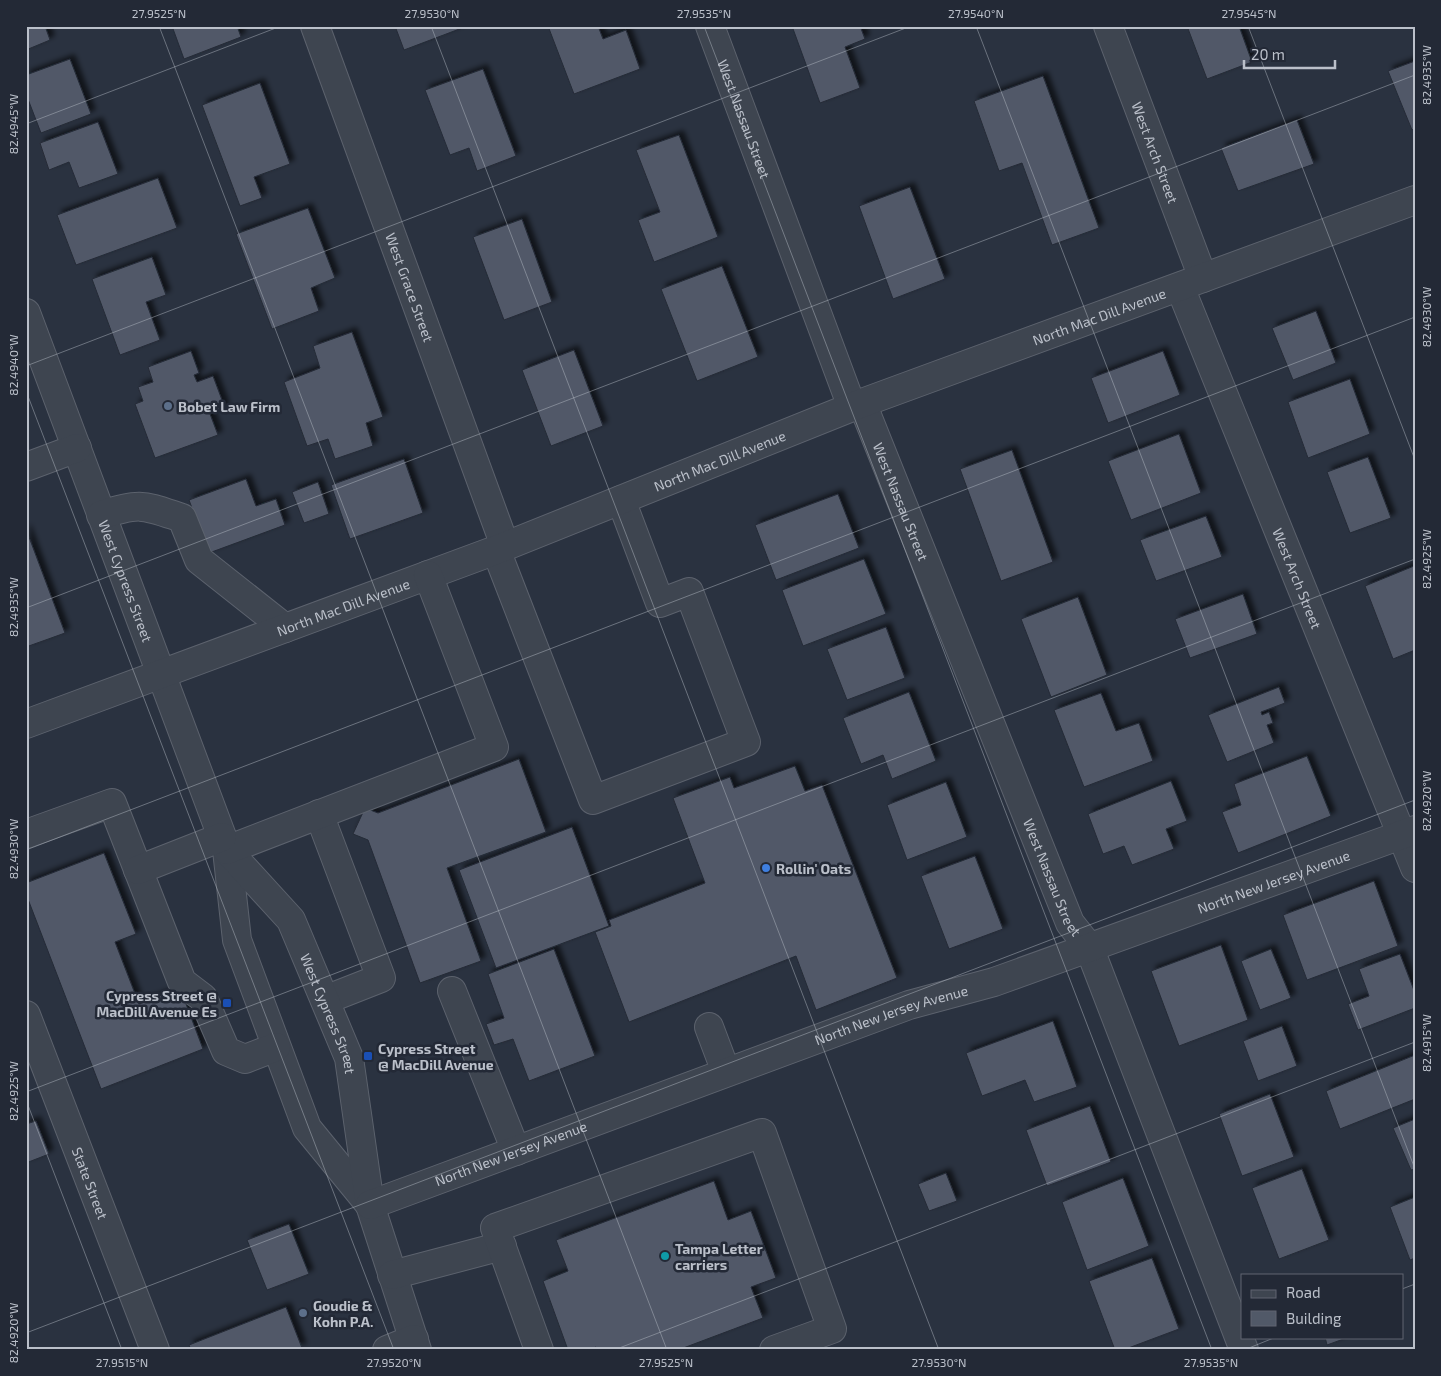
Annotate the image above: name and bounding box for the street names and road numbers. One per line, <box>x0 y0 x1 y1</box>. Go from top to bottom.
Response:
street label: West Nassau Street <box>715 57 774 181</box>
street label: West Arch Street <box>1129 99 1182 205</box>
street label: West Grace Street <box>383 230 438 344</box>
street label: North Mac Dill Avenue <box>1030 284 1168 348</box>
street label: North Mac Dill Avenue <box>651 426 788 494</box>
street label: West Nassau Street <box>870 440 933 563</box>
street label: West Cypress Street <box>96 518 157 644</box>
street label: West Arch Street <box>1270 525 1326 631</box>
street label: North Mac Dill Avenue <box>274 574 412 639</box>
street label: West Nassau Street <box>1021 816 1085 939</box>
street label: North New Jersey Avenue <box>1195 846 1352 916</box>
street label: West Cypress Street <box>297 951 360 1075</box>
street label: North New Jersey Avenue <box>812 981 970 1048</box>
street label: North New Jersey Avenue <box>432 1117 589 1189</box>
street label: State Street <box>69 1145 112 1221</box>

